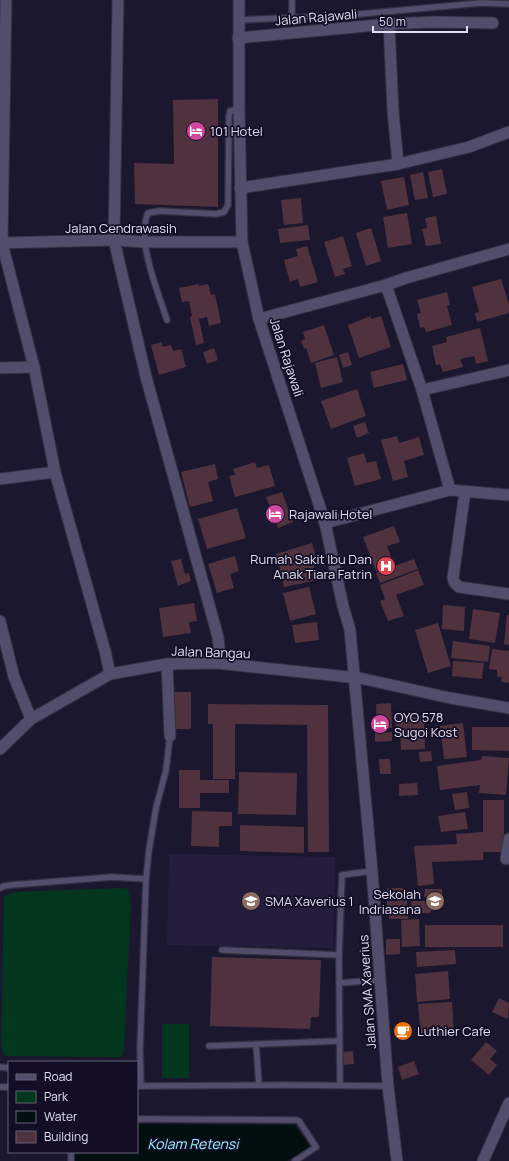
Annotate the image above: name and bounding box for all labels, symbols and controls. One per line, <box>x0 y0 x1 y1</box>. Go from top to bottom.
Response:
street label: Jalan Rajawali <box>274 4 358 30</box>
scale bar <box>373 8 467 34</box>
text: 50 m <box>379 13 406 30</box>
hotel icon: 101 Hotel <box>185 120 207 142</box>
place label: 101 Hotel <box>210 122 263 140</box>
street label: Jalan Cendrawasih <box>65 219 177 237</box>
street label: Jalan Rajawali <box>266 315 308 399</box>
hotel icon: Rajawali Hotel <box>264 503 286 525</box>
place label: Rajawali Hotel <box>289 505 372 523</box>
place label: Rumah Sakit Ibu Dan Anak Tiara Fatrin <box>250 550 372 583</box>
hospital icon: Rumah Sakit Ibu Dan Anak Tiara Fatrin <box>375 555 397 577</box>
street label: Jalan Bangau <box>171 642 251 662</box>
place label: OYO 578 Sugoi Kost <box>394 708 458 741</box>
hotel icon: OYO 578 Sugoi Kost <box>369 713 391 735</box>
place label: Sekolah Indriasana <box>359 885 421 918</box>
school or university icon: SMA Xaverius 1 <box>240 890 262 912</box>
school or university icon: Sekolah Indriasana <box>424 890 446 912</box>
place label: SMA Xaverius 1 <box>265 892 354 910</box>
street label: Jalan SMA Xaverius <box>354 934 380 1050</box>
cafe icon: Luthier Cafe <box>392 1020 414 1042</box>
place label: Luthier Cafe <box>417 1022 491 1040</box>
legend <box>8 1061 138 1153</box>
text: Road <box>44 1068 72 1085</box>
text: Park <box>44 1088 69 1105</box>
text: Water <box>44 1108 78 1125</box>
text: Building <box>44 1128 88 1145</box>
water label: Kolam Retensi <box>148 1134 240 1153</box>

